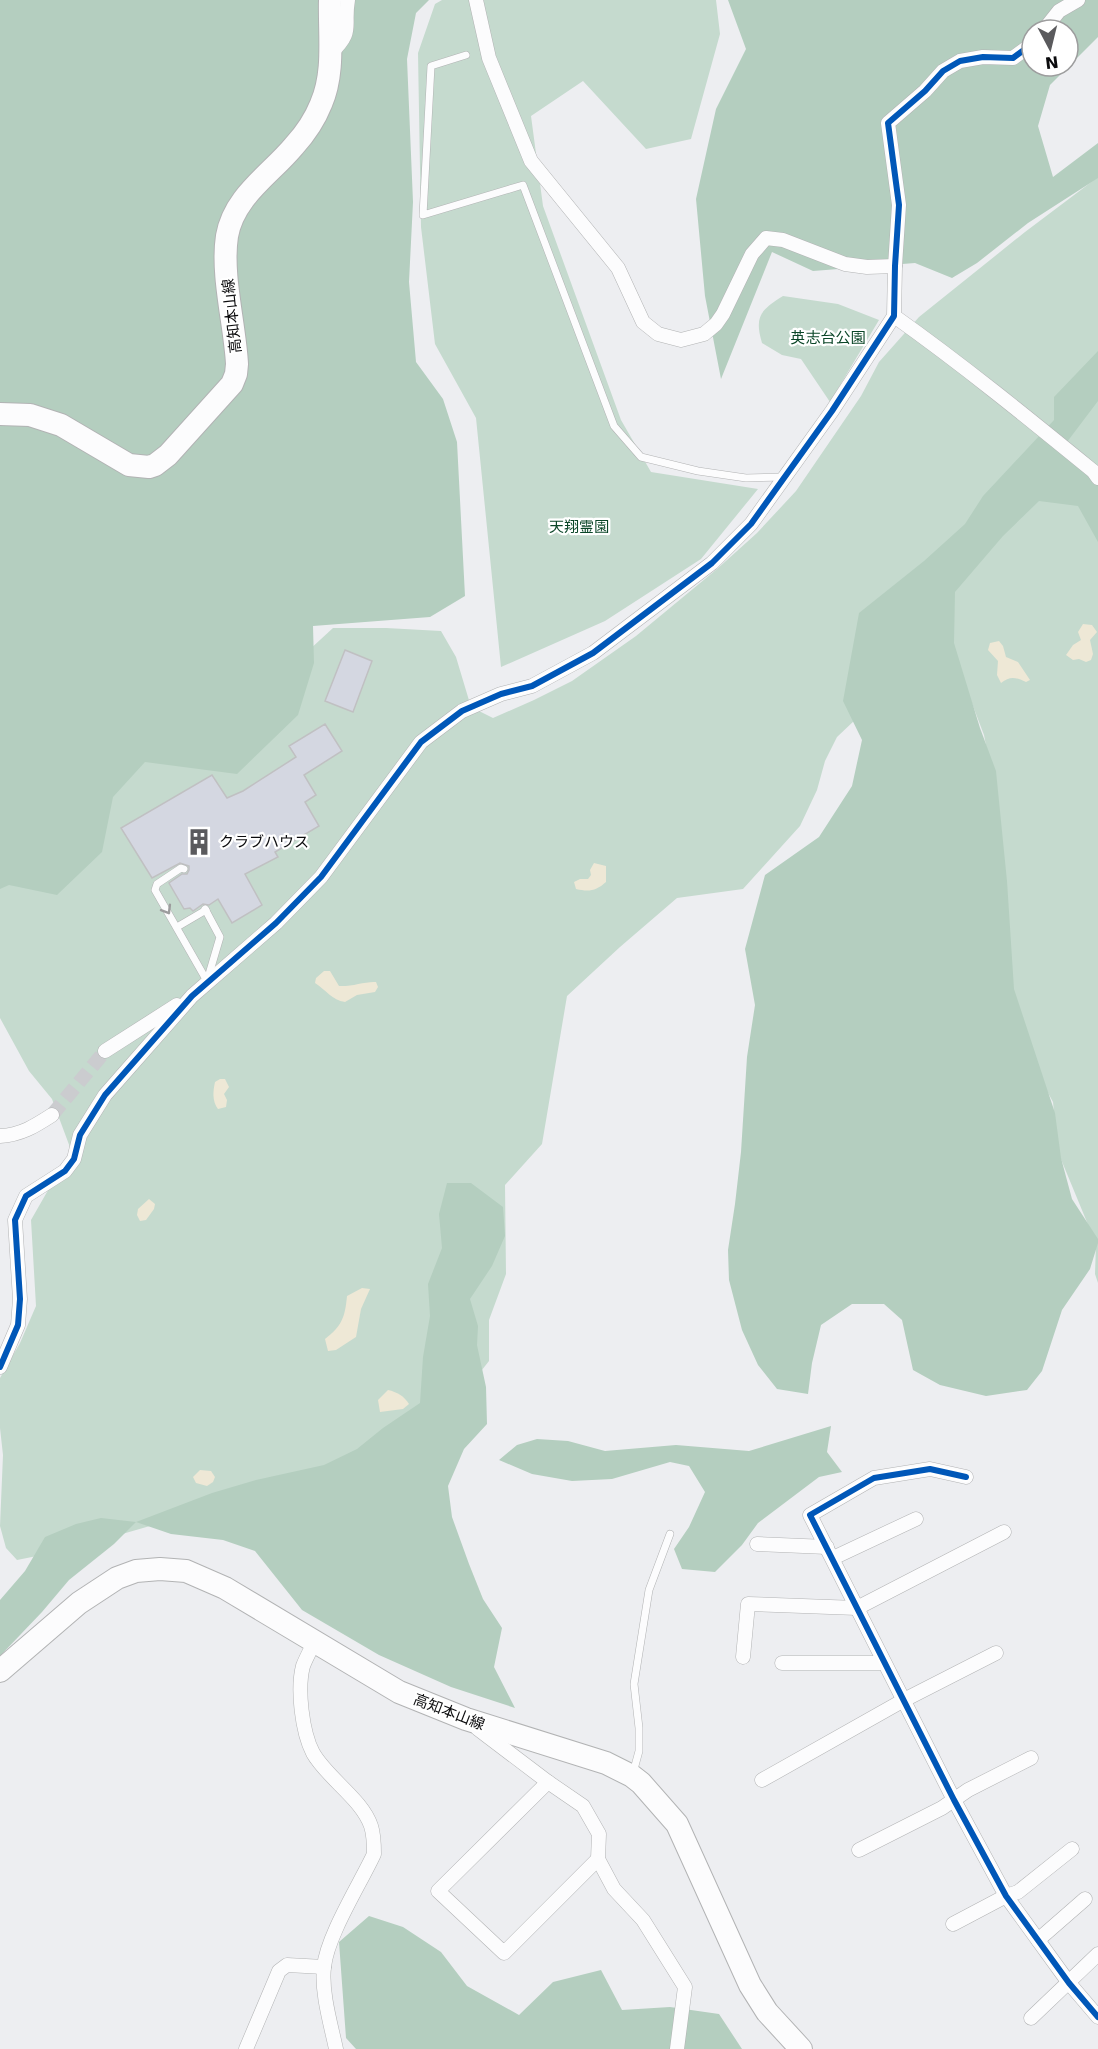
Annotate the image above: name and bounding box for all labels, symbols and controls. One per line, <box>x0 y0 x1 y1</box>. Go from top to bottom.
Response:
north arrow <box>1020 18 1080 78</box>
text: N <box>1044 52 1060 73</box>
street label: 高知本山線 <box>219 278 245 354</box>
park label: 英志台公園 <box>790 329 866 347</box>
park label: 天翔霊園 <box>549 518 609 536</box>
building icon: クラブハウス <box>184 827 214 857</box>
place label: クラブハウス <box>219 833 309 851</box>
one-way arrow <box>160 904 172 914</box>
street label: 高知本山線 <box>411 1690 487 1734</box>

